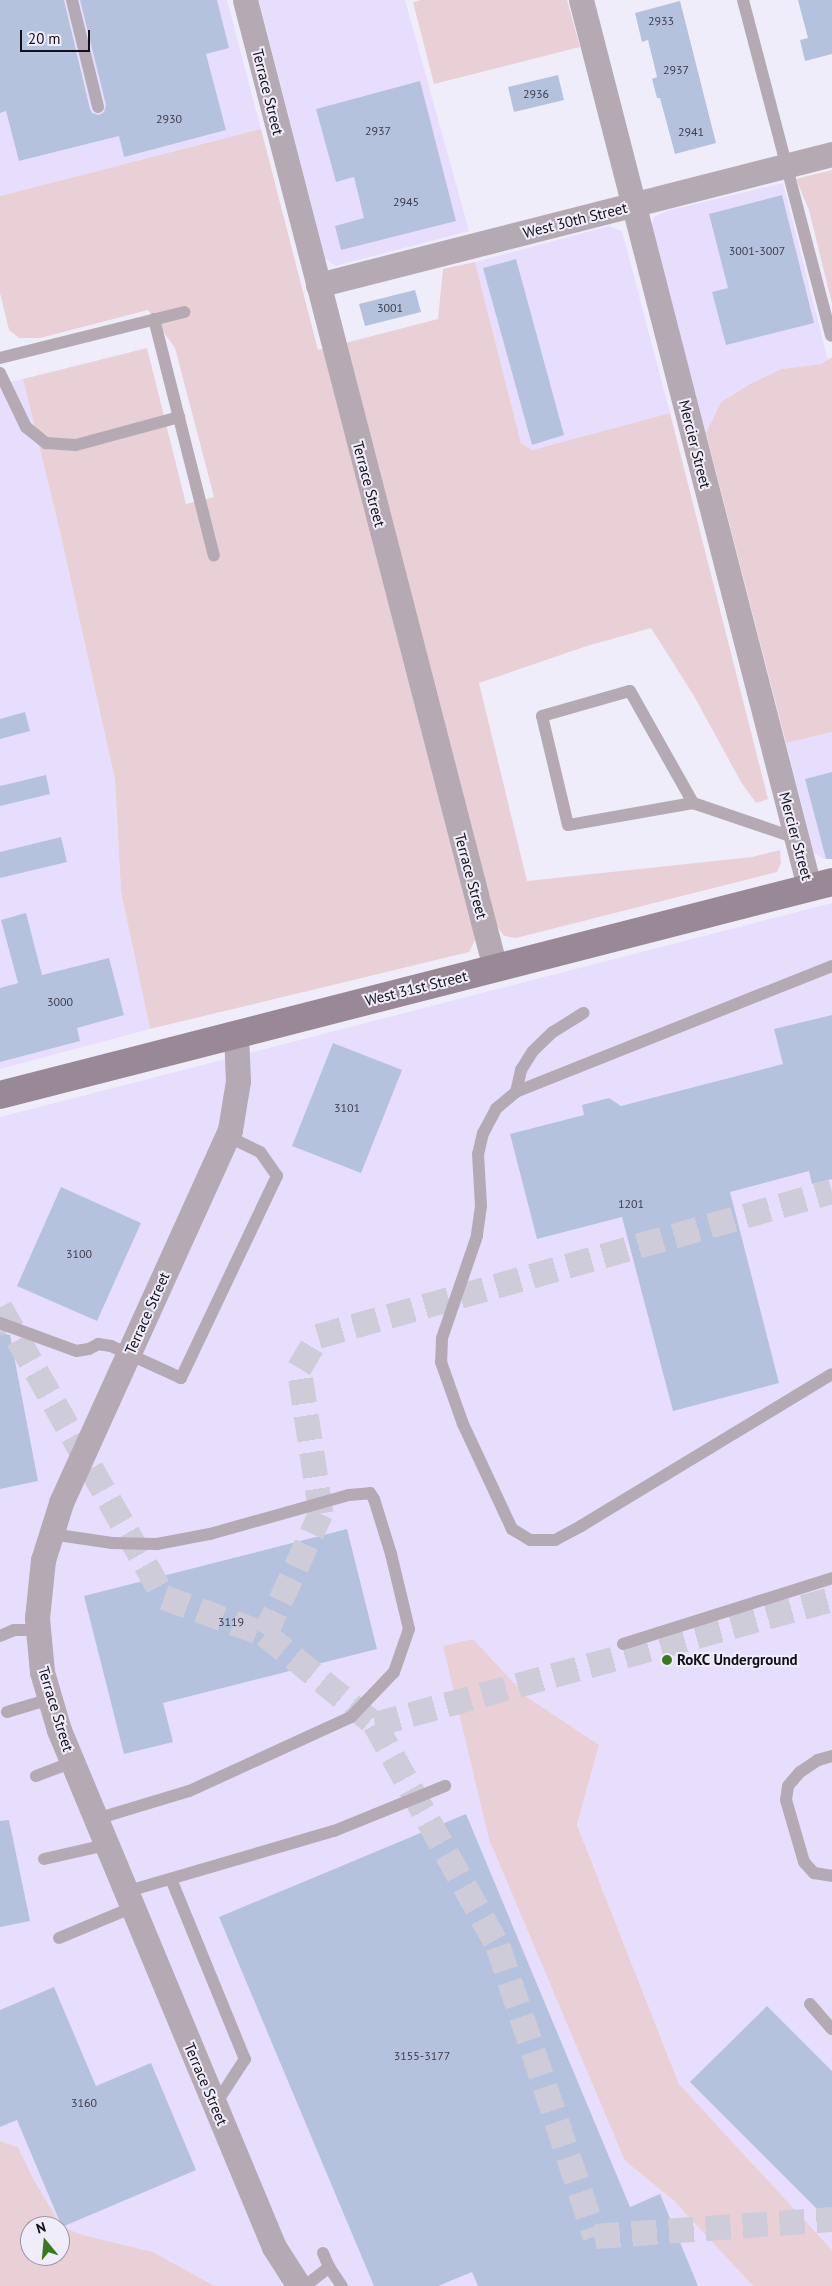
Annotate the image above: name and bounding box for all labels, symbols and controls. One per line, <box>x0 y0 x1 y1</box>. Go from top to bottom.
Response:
house number: 2933 <box>648 14 674 28</box>
scale bar <box>22 20 92 52</box>
text: 20 m <box>28 29 61 48</box>
street label: Terrace Street <box>249 47 287 137</box>
house number: 2937 <box>663 63 689 77</box>
house number: 2936 <box>523 87 549 101</box>
house number: 2930 <box>156 112 182 126</box>
house number: 2937 <box>365 124 391 138</box>
house number: 2941 <box>678 125 704 139</box>
house number: 2945 <box>393 195 419 209</box>
street label: West 30th Street <box>521 198 629 242</box>
house number: 3001-3007 <box>729 244 785 258</box>
house number: 3001 <box>377 301 403 315</box>
street label: Mercier Street <box>675 398 715 490</box>
street label: Terrace Street <box>349 439 389 529</box>
street label: Mercier Street <box>776 790 816 882</box>
street label: Terrace Street <box>451 831 491 921</box>
street label: West 31st Street <box>363 967 469 1009</box>
house number: 3000 <box>47 995 73 1009</box>
house number: 3101 <box>334 1101 360 1115</box>
house number: 1201 <box>618 1197 644 1211</box>
house number: 3100 <box>66 1247 92 1261</box>
street label: Terrace Street <box>121 1269 173 1357</box>
house number: 3119 <box>218 1615 244 1629</box>
place label: RoKC Underground <box>677 1651 798 1669</box>
marker: RoKC Underground <box>661 1654 673 1666</box>
street label: Terrace Street <box>35 1664 77 1754</box>
street label: Terrace Street <box>181 2040 231 2128</box>
house number: 3155-3177 <box>394 2049 450 2063</box>
house number: 3160 <box>71 2096 97 2110</box>
north arrow <box>20 2216 70 2266</box>
text: N <box>34 2218 48 2238</box>

